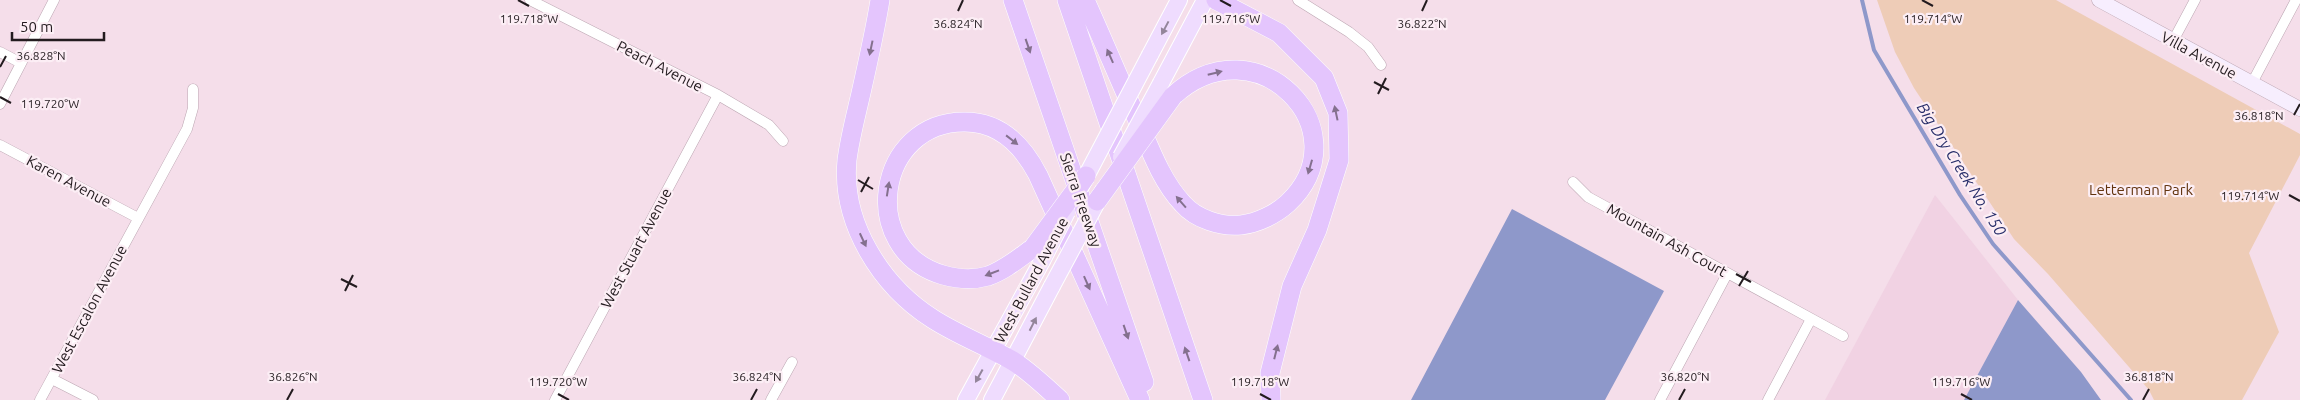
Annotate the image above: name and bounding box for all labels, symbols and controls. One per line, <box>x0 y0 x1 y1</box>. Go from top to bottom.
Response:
scale bar <box>12 10 105 42</box>
text: 119.718°W <box>500 12 558 25</box>
text: 119.716°W <box>1202 12 1260 25</box>
text: 119.714°W <box>1904 12 1962 25</box>
text: 36.824°N <box>933 17 983 30</box>
text: 36.822°N <box>1397 17 1447 30</box>
text: 50 m <box>20 18 53 35</box>
one-way arrow <box>1161 20 1169 35</box>
street label: Villa Avenue <box>2158 28 2240 82</box>
street label: Peach Avenue <box>614 37 706 95</box>
one-way arrow <box>1024 39 1032 54</box>
one-way arrow <box>867 40 875 56</box>
text: 36.828°N <box>16 49 66 62</box>
one-way arrow <box>1105 49 1113 63</box>
one-way arrow <box>1207 69 1223 77</box>
text: 119.720°W <box>21 97 79 110</box>
water label: Big Dry Creek No. 150 <box>1914 99 2010 239</box>
one-way arrow <box>1332 105 1340 120</box>
text: 36.818°N <box>2234 109 2284 122</box>
one-way arrow <box>1005 135 1019 145</box>
street label: Sierra Freeway <box>1057 151 1105 249</box>
street label: Karen Avenue <box>24 152 114 210</box>
one-way arrow <box>1305 160 1313 175</box>
one-way arrow <box>885 180 893 196</box>
park label: Letterman Park <box>2089 181 2193 198</box>
street label: West Stuart Avenue <box>597 185 675 311</box>
text: 119.714°W <box>2221 189 2279 202</box>
one-way arrow <box>1176 195 1187 208</box>
street label: Mountain Ash Court <box>1604 200 1730 280</box>
street label: West Bullard Avenue <box>991 214 1071 346</box>
one-way arrow <box>859 233 868 248</box>
street label: West Escalon Avenue <box>48 242 130 376</box>
one-way arrow <box>985 270 999 278</box>
one-way arrow <box>1082 275 1091 290</box>
one-way arrow <box>1029 317 1037 331</box>
one-way arrow <box>1123 325 1130 340</box>
one-way arrow <box>1272 344 1280 359</box>
one-way arrow <box>1183 346 1191 361</box>
one-way arrow <box>975 369 984 382</box>
text: 36.826°N <box>268 370 318 383</box>
text: 36.824°N <box>732 370 782 383</box>
text: 36.820°N <box>1660 370 1710 383</box>
text: 36.818°N <box>2124 370 2174 383</box>
text: 119.720°W <box>529 375 587 388</box>
text: 119.718°W <box>1231 375 1289 388</box>
text: 119.716°W <box>1932 375 1990 388</box>

